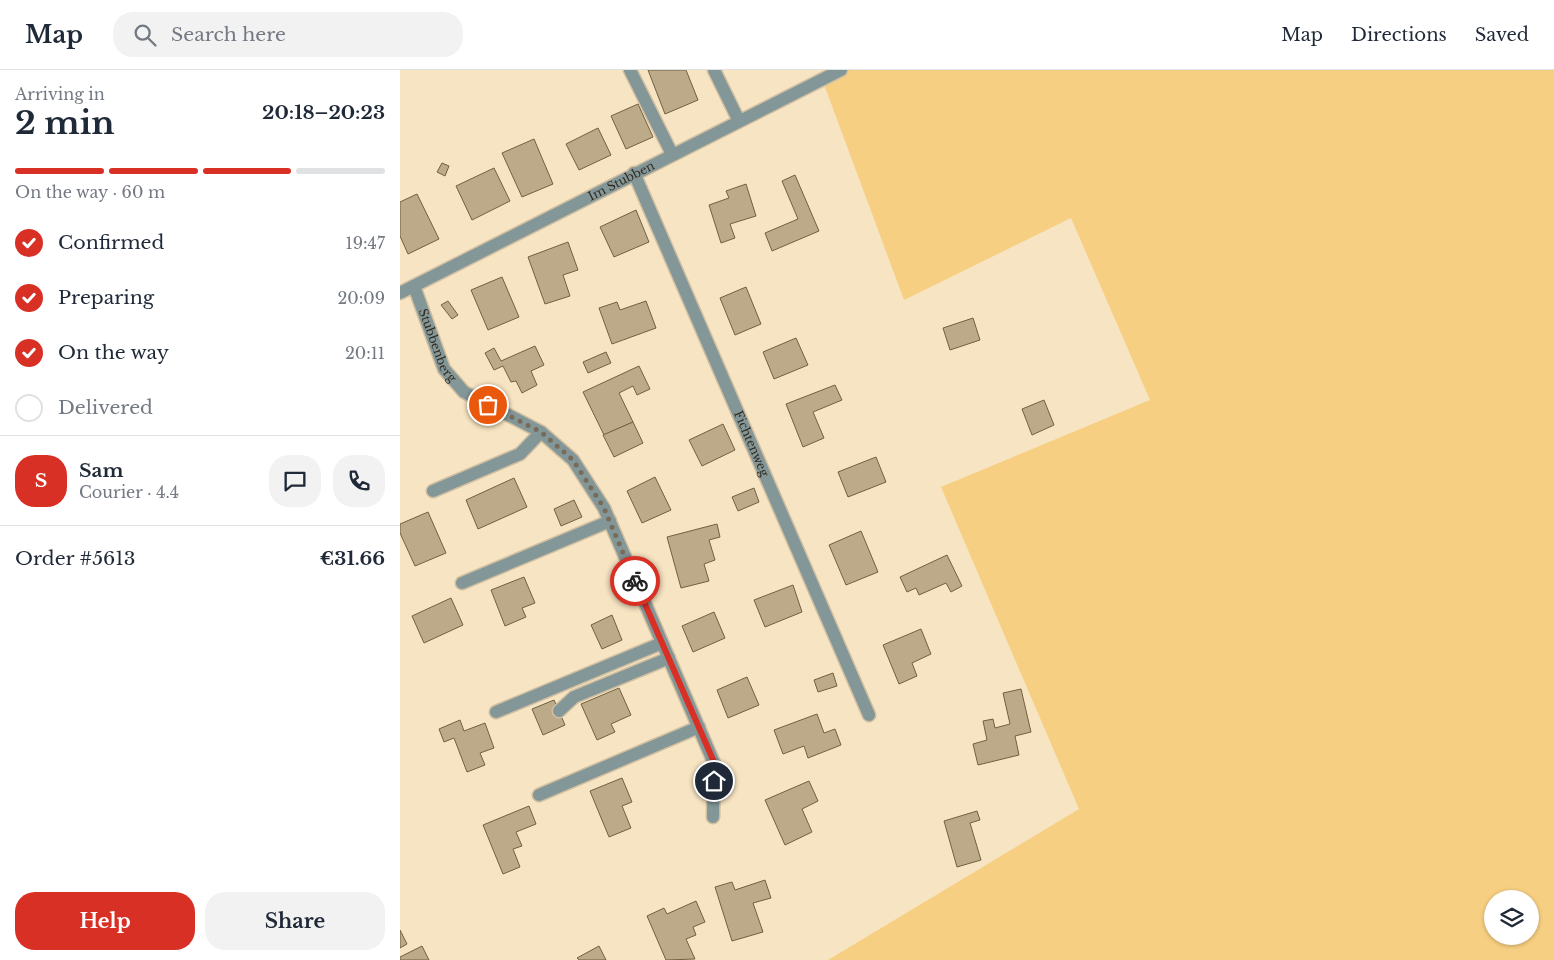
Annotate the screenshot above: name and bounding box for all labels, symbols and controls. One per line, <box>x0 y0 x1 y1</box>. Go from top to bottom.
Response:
search box <box>113 12 463 57</box>
text: Map <box>25 20 83 49</box>
icon: search <box>131 21 159 49</box>
text: Search here <box>171 23 286 46</box>
text: Map <box>1281 24 1323 46</box>
text: Directions <box>1351 24 1447 46</box>
text: Saved <box>1475 24 1529 46</box>
text: Arriving in <box>15 84 105 104</box>
text: 20:18–20:23 <box>262 101 385 124</box>
text: 2 min <box>15 103 115 143</box>
street label: Im Stubben <box>585 158 657 204</box>
text: On the way · 60 m <box>15 182 165 202</box>
icon: check <box>15 229 43 257</box>
text: Confirmed <box>58 231 164 254</box>
text: 19:47 <box>346 233 385 253</box>
icon: check <box>15 284 43 312</box>
text: Preparing <box>58 286 154 309</box>
text: 20:09 <box>337 288 385 308</box>
street label: Stubbenberg <box>416 306 461 386</box>
icon: check <box>15 339 43 367</box>
text: On the way <box>58 341 169 364</box>
text: 20:11 <box>345 343 385 363</box>
pin <box>467 384 509 426</box>
icon: bag <box>474 391 502 419</box>
text: Delivered <box>58 396 153 419</box>
street label: Fichtenweg <box>731 408 773 479</box>
button: chat <box>269 455 321 507</box>
button: phone <box>333 455 385 507</box>
text: Sam <box>79 459 124 482</box>
text: S <box>35 469 47 492</box>
text: Courier · 4.4 <box>79 482 179 502</box>
text: Order #5613 <box>15 547 135 570</box>
text: €31.66 <box>320 547 385 570</box>
courier <box>610 556 660 606</box>
icon: bike <box>621 567 649 595</box>
pin <box>693 760 735 802</box>
icon: home <box>700 767 728 795</box>
map controls <box>1484 890 1539 945</box>
button: layers <box>1484 890 1539 945</box>
button: Help <box>15 892 195 950</box>
button: Share <box>205 892 385 950</box>

